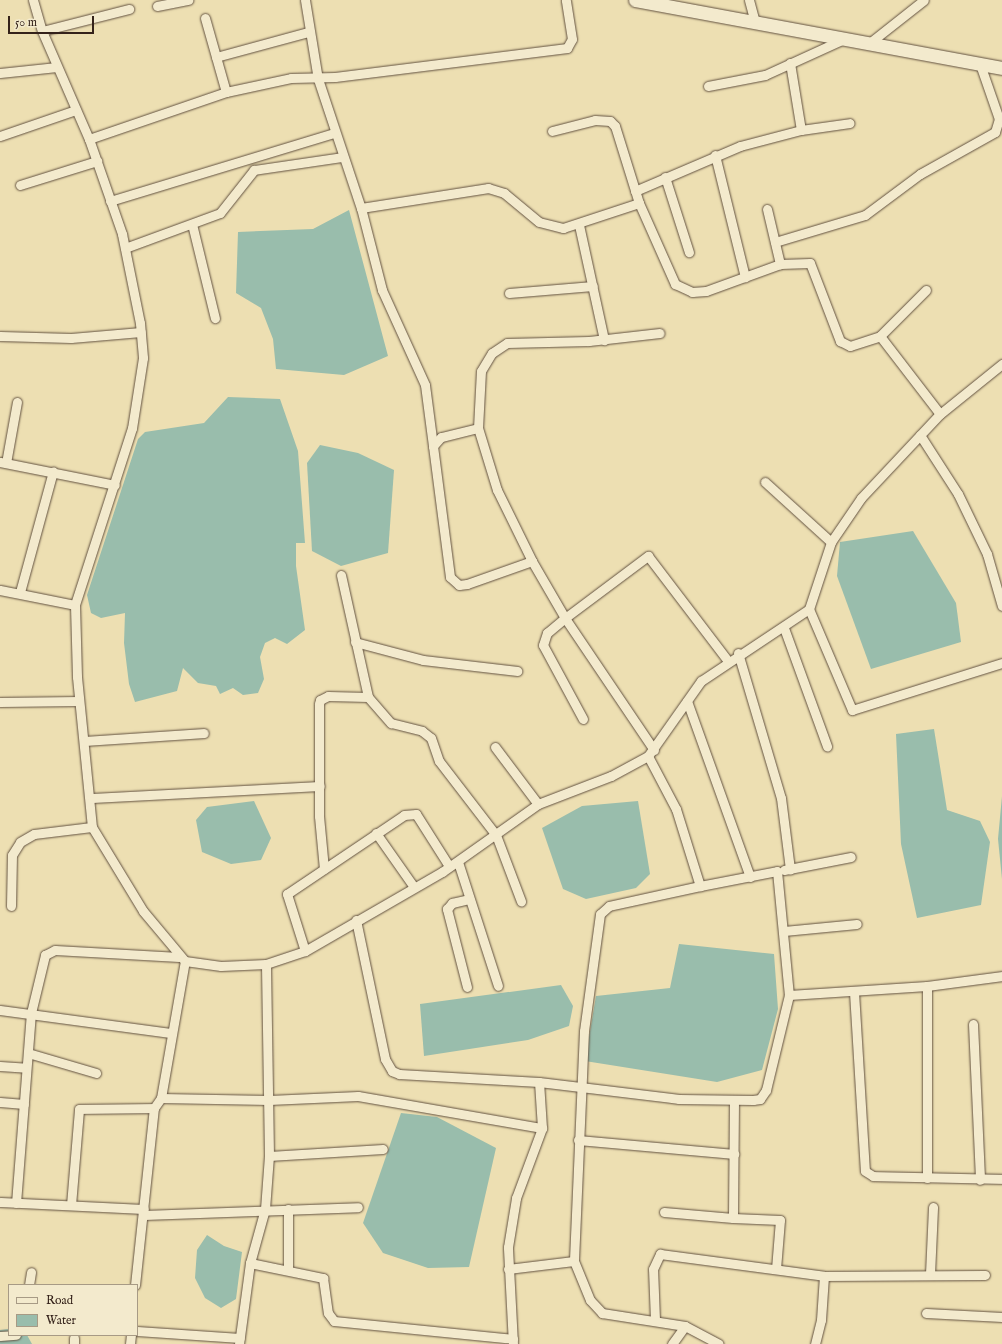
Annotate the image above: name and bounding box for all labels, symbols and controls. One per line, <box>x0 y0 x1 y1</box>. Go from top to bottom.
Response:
scale bar <box>10 8 96 34</box>
text: 50 m <box>15 15 37 30</box>
legend <box>8 1284 138 1336</box>
text: Road <box>46 1293 73 1308</box>
text: Water <box>46 1313 76 1328</box>

